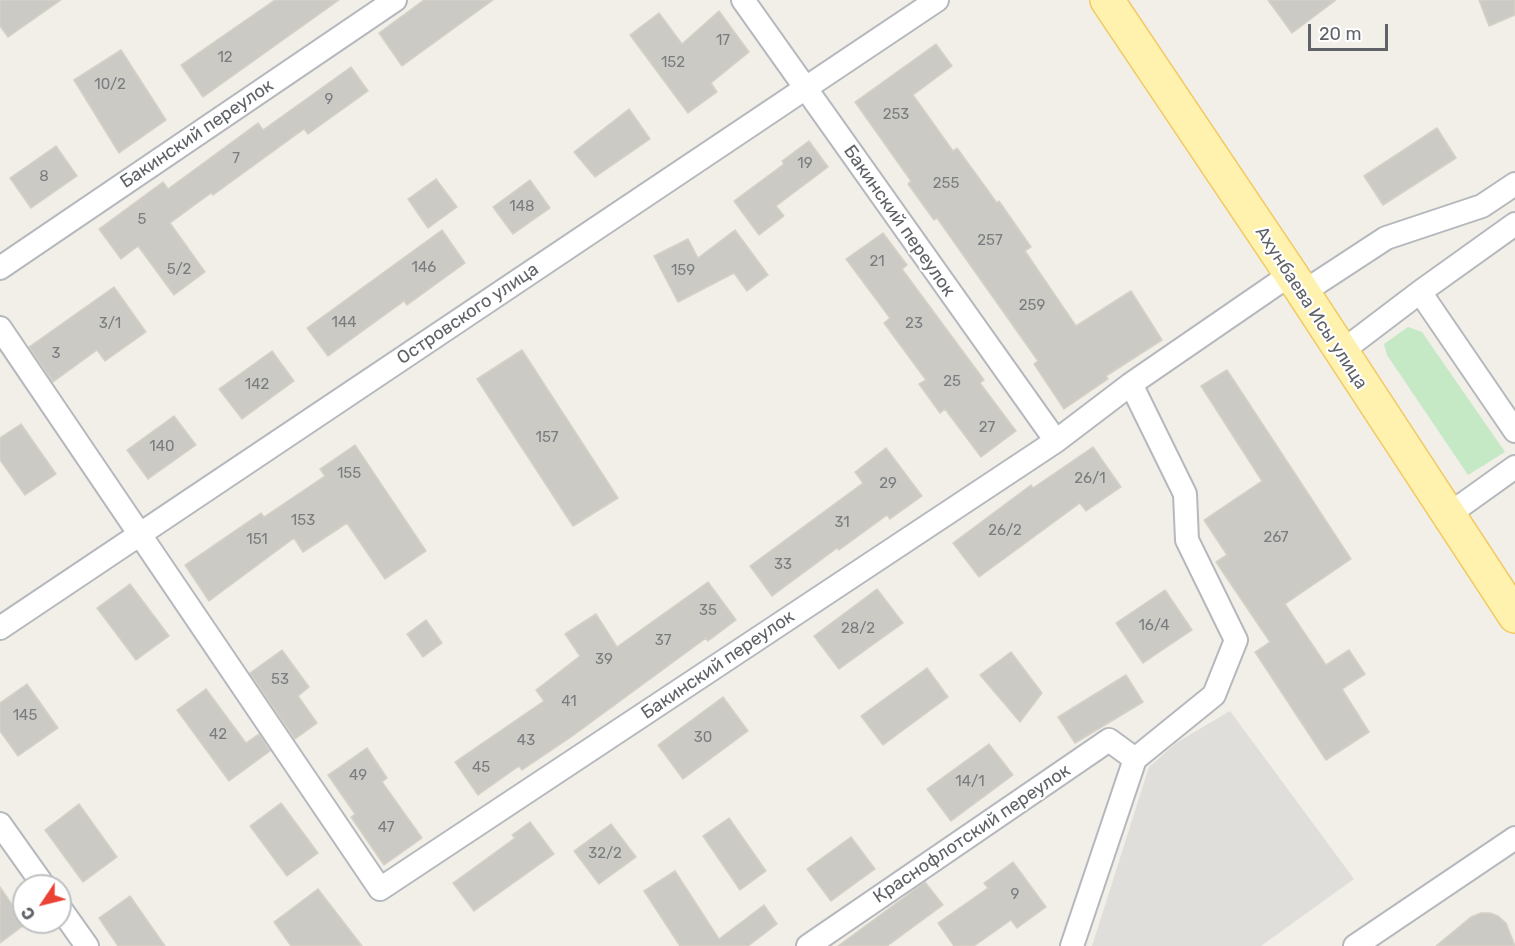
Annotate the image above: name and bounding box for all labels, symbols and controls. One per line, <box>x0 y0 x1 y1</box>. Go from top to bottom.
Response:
scale bar <box>1311 12 1390 50</box>
text: 20 m <box>1319 23 1361 45</box>
house number: 17 <box>716 32 730 50</box>
house number: 12 <box>217 49 233 67</box>
house number: 152 <box>661 54 685 72</box>
street label: Бакинский переулок <box>116 75 278 193</box>
house number: 10/2 <box>94 76 126 94</box>
house number: 9 <box>325 91 333 109</box>
house number: 253 <box>883 106 909 124</box>
street label: Бакинский переулок <box>839 141 959 301</box>
house number: 7 <box>232 150 240 168</box>
house number: 19 <box>797 155 813 173</box>
house number: 8 <box>39 168 49 186</box>
house number: 255 <box>933 175 959 193</box>
house number: 148 <box>509 198 535 216</box>
house number: 5 <box>138 211 146 229</box>
street label: Ахунбаева Исы улица <box>1250 223 1372 393</box>
house number: 257 <box>977 232 1003 250</box>
house number: 21 <box>869 253 885 271</box>
street label: Островского улица <box>393 259 543 369</box>
house number: 146 <box>412 259 436 277</box>
house number: 5/2 <box>167 261 191 279</box>
house number: 159 <box>671 262 695 280</box>
house number: 259 <box>1019 297 1045 315</box>
house number: 144 <box>331 314 357 332</box>
house number: 3/1 <box>99 315 121 333</box>
house number: 23 <box>905 315 923 333</box>
house number: 3 <box>51 345 61 363</box>
house number: 25 <box>943 373 961 391</box>
house number: 142 <box>245 376 269 394</box>
house number: 27 <box>979 419 995 437</box>
house number: 157 <box>535 429 559 447</box>
house number: 140 <box>149 438 175 456</box>
house number: 155 <box>337 465 361 483</box>
house number: 26/1 <box>1074 470 1106 488</box>
house number: 29 <box>879 475 897 493</box>
house number: 153 <box>291 512 315 530</box>
house number: 31 <box>834 514 850 532</box>
house number: 26/2 <box>988 522 1022 540</box>
house number: 267 <box>1263 529 1289 547</box>
house number: 151 <box>246 531 268 549</box>
house number: 33 <box>774 556 792 574</box>
house number: 35 <box>699 602 717 620</box>
street label: Бакинский переулок <box>637 606 799 724</box>
house number: 16/4 <box>1138 617 1170 635</box>
house number: 28/2 <box>841 620 875 638</box>
house number: 37 <box>655 632 671 650</box>
house number: 39 <box>595 651 613 669</box>
house number: 53 <box>271 671 289 689</box>
house number: 41 <box>561 693 577 711</box>
house number: 145 <box>13 707 37 725</box>
house number: 42 <box>209 726 227 744</box>
house number: 30 <box>694 729 712 747</box>
house number: 43 <box>517 732 535 750</box>
house number: 45 <box>472 759 490 777</box>
street label: Краснофлотский переулок <box>869 760 1075 908</box>
house number: 49 <box>349 767 367 785</box>
house number: 14/1 <box>955 773 985 791</box>
house number: 47 <box>378 819 394 837</box>
house number: 32/2 <box>588 845 622 863</box>
north arrow <box>12 874 72 934</box>
house number: 9 <box>1011 886 1019 904</box>
text: С <box>17 903 39 924</box>

